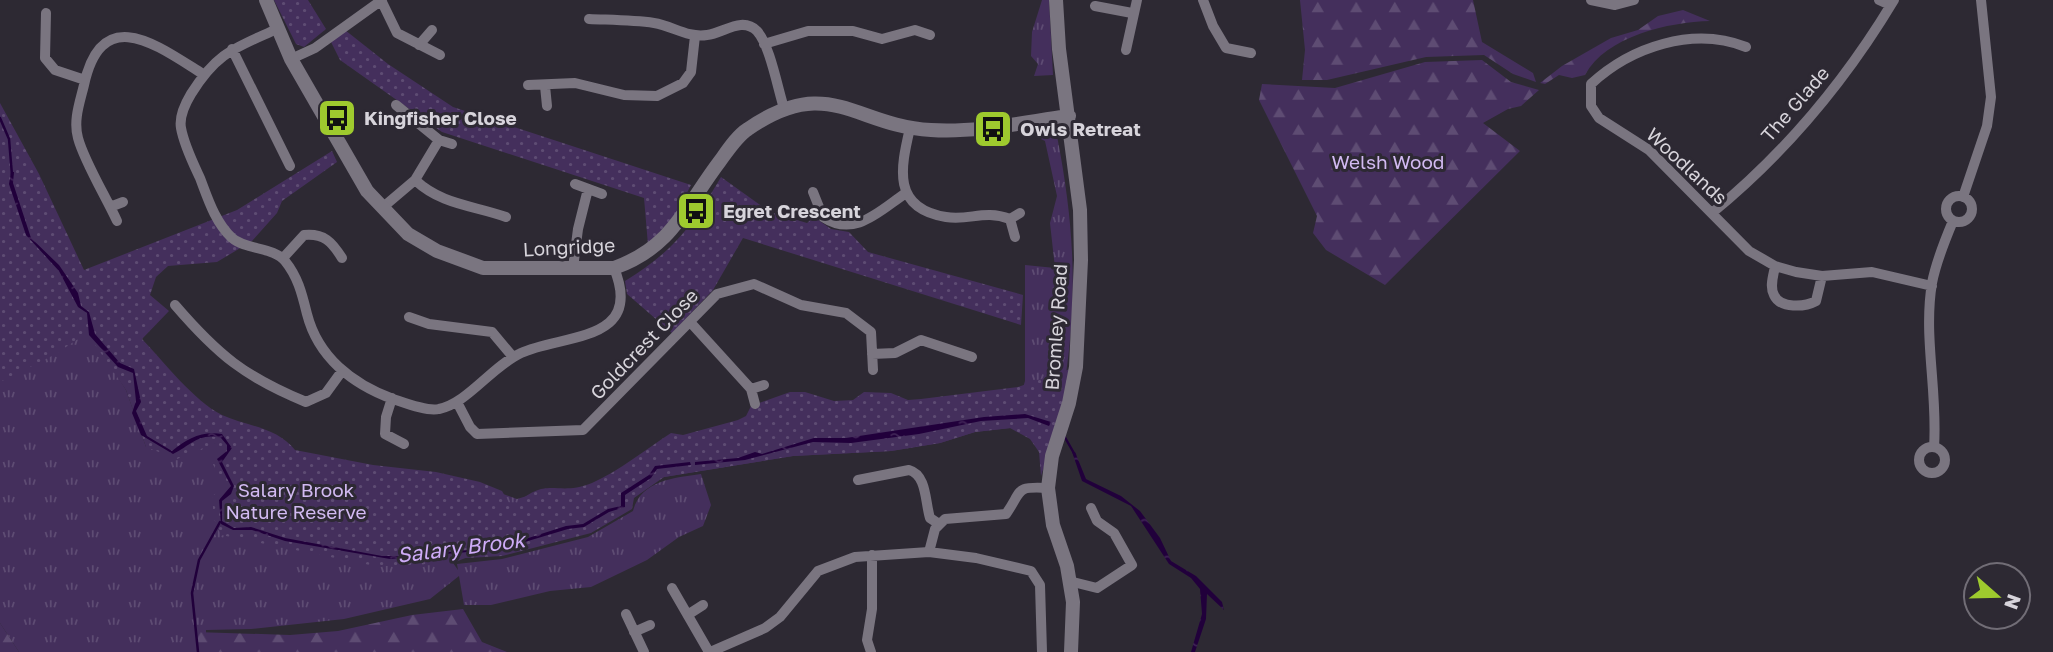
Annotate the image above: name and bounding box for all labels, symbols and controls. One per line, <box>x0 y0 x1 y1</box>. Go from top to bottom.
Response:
street label: The Glade <box>1756 61 1834 146</box>
bus stop icon: Kingfisher Close <box>316 97 358 139</box>
place label: Kingfisher Close <box>364 106 517 129</box>
bus stop icon: Owls Retreat <box>972 108 1014 150</box>
place label: Owls Retreat <box>1020 117 1141 140</box>
street label: Woodlands <box>1642 122 1733 209</box>
park label: Welsh Wood <box>1331 150 1445 173</box>
bus stop icon: Egret Crescent <box>675 190 717 232</box>
place label: Egret Crescent <box>723 199 861 222</box>
street label: Longridge <box>522 233 616 260</box>
street label: Bromley Road <box>1040 263 1071 391</box>
street label: Goldcrest Close <box>585 284 702 404</box>
park label: Salary Brook Nature Reserve <box>225 478 367 523</box>
water label: Salary Brook <box>395 526 529 568</box>
north arrow <box>1962 561 2032 631</box>
text: N <box>2000 591 2027 613</box>

